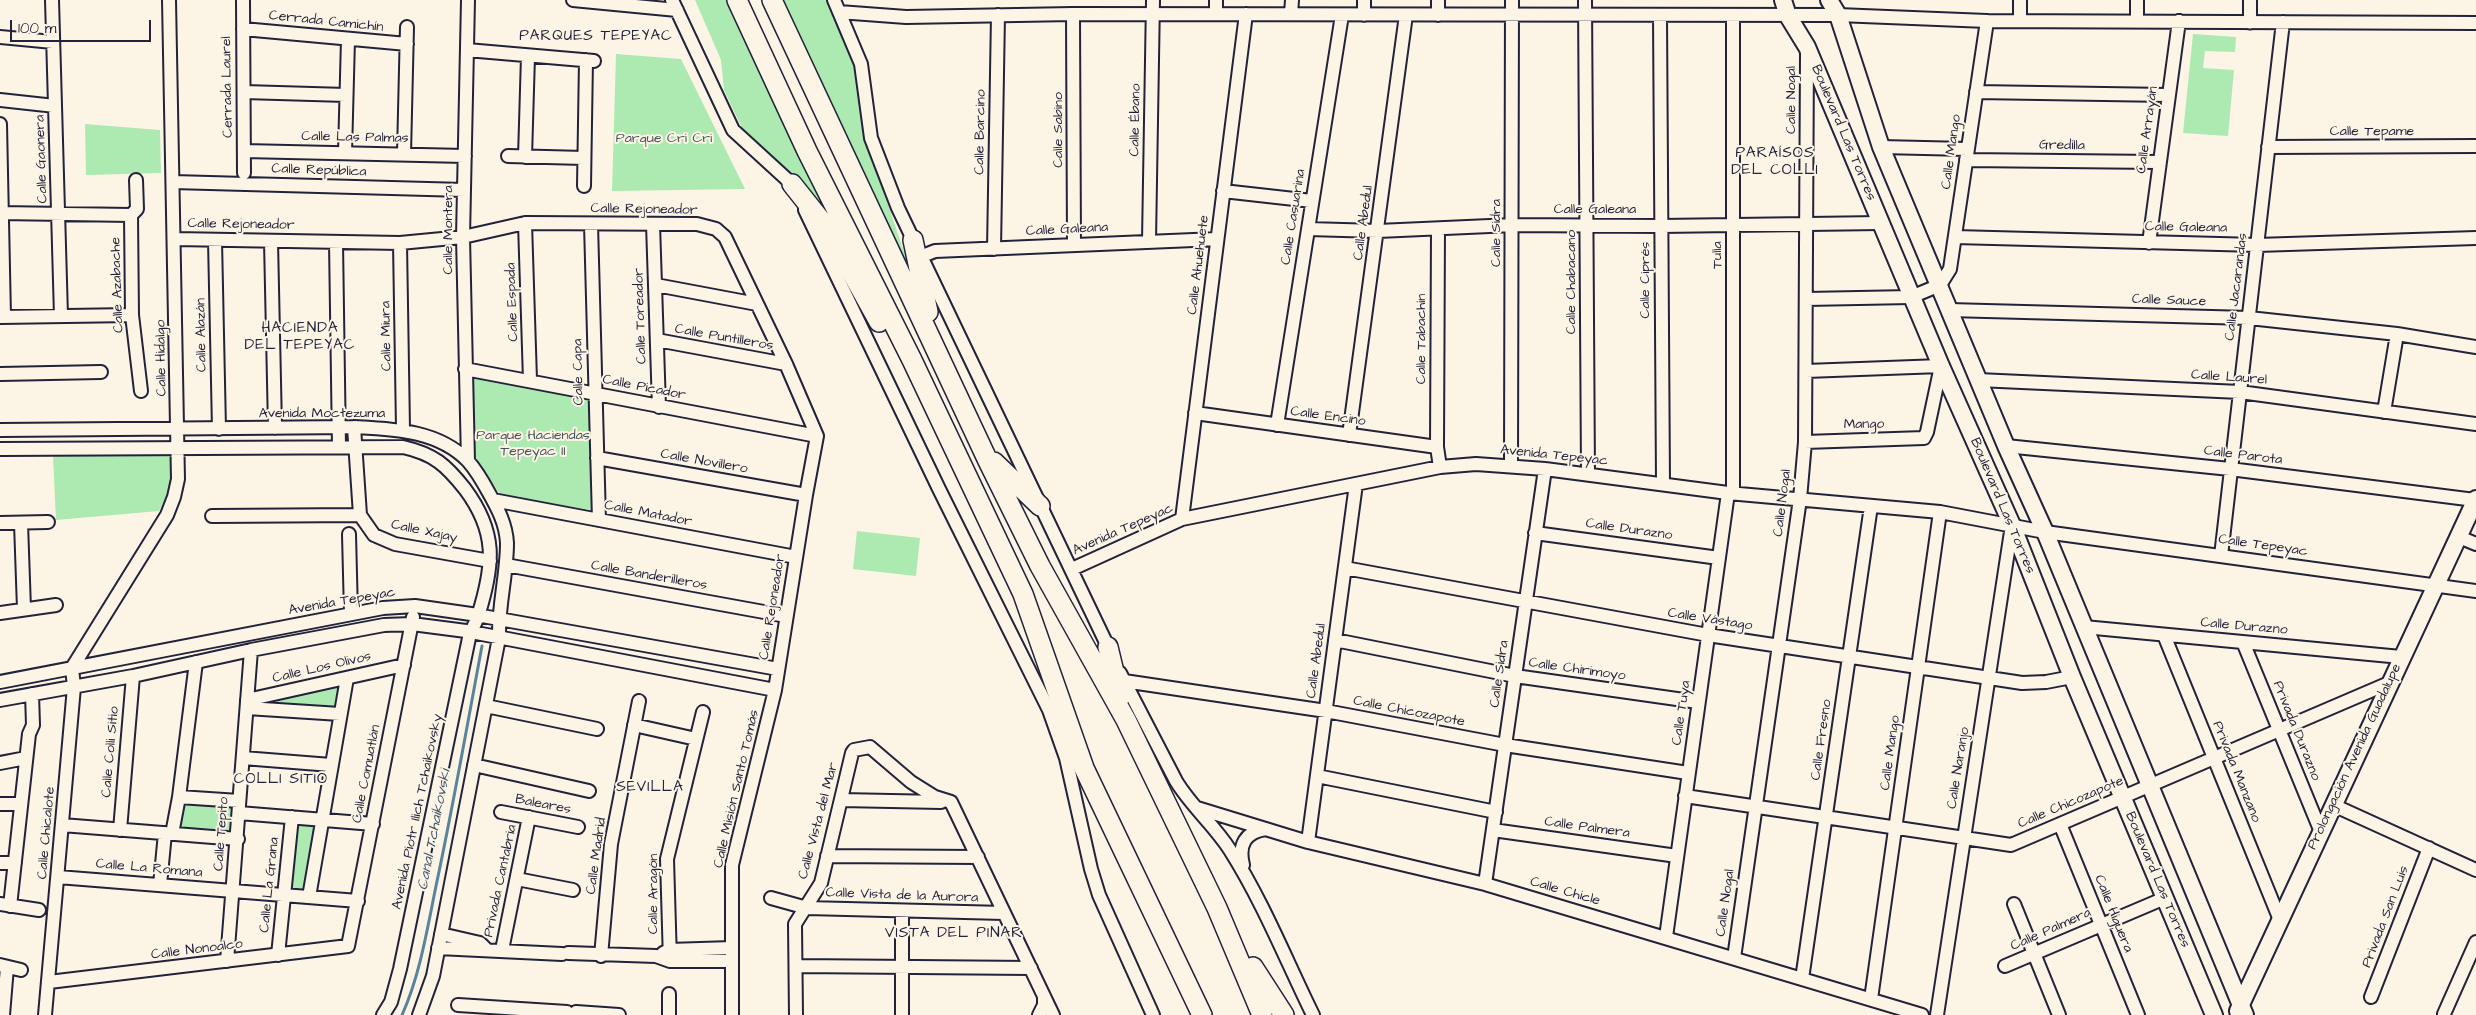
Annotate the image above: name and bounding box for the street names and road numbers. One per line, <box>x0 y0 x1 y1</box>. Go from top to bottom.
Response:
street label: Cerrada Camichín <box>268 8 384 36</box>
street label: Cerrada Laurel <box>219 36 237 138</box>
street label: Boulevard Las Torres <box>1807 63 1879 203</box>
street label: Calle Nogal <box>1784 66 1800 134</box>
street label: Calle Ébano <box>1127 83 1145 157</box>
street label: Calle Arrayán <box>2134 85 2162 175</box>
street label: Calle Barcino <box>972 89 990 175</box>
street label: Calle Sabino <box>1051 92 1067 168</box>
street label: Calle Mango <box>1938 113 1966 191</box>
street label: Calle Gaonera <box>32 114 52 204</box>
street label: Calle Tepame <box>2330 124 2414 140</box>
street label: Calle Las Palmas <box>301 129 409 147</box>
street label: Gredilla <box>2039 137 2085 155</box>
street label: Calle República <box>271 161 367 181</box>
street label: Calle Casuarina <box>1278 168 1310 266</box>
street label: Calle Abedul <box>1350 184 1378 262</box>
street label: Calle Montera <box>441 185 457 275</box>
street label: Calle Sidra <box>1489 199 1505 267</box>
street label: Calle Rejoneador <box>590 201 698 219</box>
street label: Calle Galeana <box>1554 202 1636 218</box>
street label: Calle Ahuehuete <box>1185 214 1213 316</box>
street label: Calle Rejoneador <box>187 216 295 234</box>
street label: Calle Galeana <box>1025 219 1109 241</box>
street label: Calle Galeana <box>2145 219 2227 237</box>
street label: Calle Chabacano <box>1564 230 1580 334</box>
street label: Calle Jacarandas <box>2222 232 2252 342</box>
street label: Calle Azabache <box>108 237 128 333</box>
street label: Tulla <box>1710 241 1726 269</box>
street label: Calle Ciprés <box>1638 242 1654 318</box>
street label: Calle Espada <box>503 262 523 342</box>
street label: Calle Toreador <box>631 268 651 364</box>
street label: Calle Sauce <box>2132 291 2206 311</box>
street label: Calle Tabachín <box>1414 294 1430 384</box>
street label: Calle Alazán <box>193 298 211 372</box>
street label: Calle Miura <box>378 301 396 371</box>
street label: Calle Hidalgo <box>153 319 171 397</box>
street label: Calle Puntilleros <box>673 321 775 355</box>
street label: Calle Capa <box>570 339 588 405</box>
street label: Calle Laurel <box>2190 367 2268 389</box>
street label: Calle Picador <box>601 372 687 404</box>
street label: Calle Encino <box>1289 403 1367 431</box>
street label: Avenida Moctezuma <box>259 406 385 422</box>
street label: Mango <box>1843 416 1885 434</box>
street label: Boulevard Las Torres <box>1966 436 2038 576</box>
street label: Avenida Tepeyac <box>1499 442 1609 470</box>
street label: Calle Parota <box>2203 443 2283 469</box>
street label: Calle Novillero <box>659 446 749 478</box>
street label: Calle Nogal <box>1771 468 1795 538</box>
street label: Calle Matador <box>603 497 693 531</box>
street label: Avenida Tepeyac <box>1070 500 1176 560</box>
street label: Calle Durazno <box>1585 516 1673 544</box>
street label: Calle Xajay <box>389 517 459 547</box>
street label: Calle Tepeyac <box>2217 531 2309 561</box>
street label: Calle Rejoneador <box>756 553 790 661</box>
street label: Calle Banderilleros <box>589 557 709 595</box>
street label: Avenida Tepeyac <box>287 584 397 620</box>
street label: Calle Vástago <box>1667 605 1753 635</box>
street label: Calle Durazno <box>2200 615 2288 639</box>
street label: Calle Abedul <box>1303 622 1331 700</box>
street label: Calle Sidra <box>1487 639 1513 709</box>
street label: Calle Los Olivos <box>271 648 373 688</box>
street label: Calle Chirimoyo <box>1527 655 1627 685</box>
street label: Prolongación Avenida Guadalupe <box>2304 661 2406 853</box>
street label: Privada Durazno <box>2268 679 2324 783</box>
street label: Calle Tuya <box>1669 680 1695 746</box>
street label: Calle Chicozapote <box>1352 693 1466 731</box>
street label: Calle Fresno <box>1808 698 1836 782</box>
street label: Calle Colli Sitio <box>99 706 123 798</box>
street label: Calle Misión Santo Tomás <box>711 708 763 870</box>
street label: Avenida Piotr Ilich Tchaikovsky <box>389 713 447 911</box>
street label: Calle Mango <box>1877 714 1905 792</box>
street label: Privada Manzano <box>2208 719 2264 825</box>
street label: Calle Comuatlán <box>349 724 385 824</box>
street label: Calle Naranjo <box>1944 726 1974 810</box>
street label: Calle Vista del Mar <box>795 761 843 881</box>
street label: Calle Chicozapote <box>2016 773 2126 833</box>
street label: Calle Chicalote <box>35 786 59 880</box>
street label: Baleares <box>514 791 572 819</box>
street label: Calle Tepito <box>211 796 233 872</box>
street label: Boulevard Las Torres <box>2121 810 2193 950</box>
street label: Calle Palmera <box>1543 814 1631 842</box>
street label: Calle Madrid <box>583 816 611 896</box>
street label: Privada Cantabria <box>481 823 521 939</box>
street label: Calle La Grana <box>257 837 283 933</box>
street label: Calle Aragón <box>646 854 662 934</box>
street label: Calle La Romana <box>95 856 203 882</box>
street label: Privada San Luis <box>2359 864 2413 970</box>
street label: Calle Nogal <box>1713 868 1739 938</box>
street label: Calle Higuera <box>2090 873 2136 955</box>
street label: Calle Chicle <box>1528 874 1602 910</box>
street label: Calle Vista de la Aurora <box>825 885 979 907</box>
street label: Calle Palmera <box>2008 905 2094 955</box>
street label: Calle Nonoalco <box>150 936 244 964</box>

